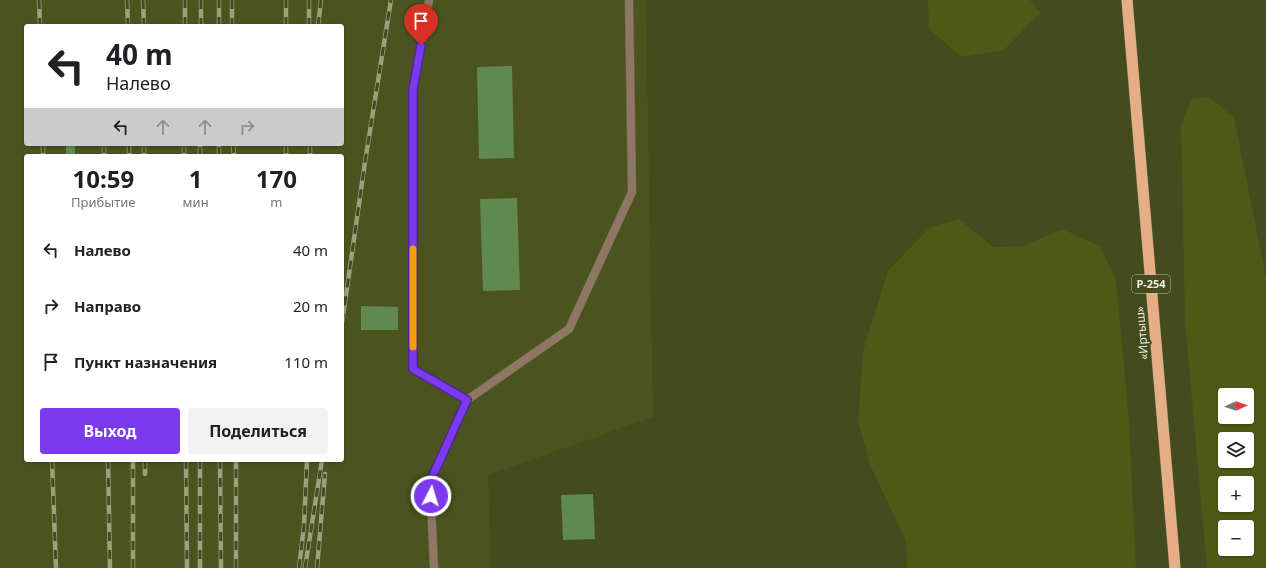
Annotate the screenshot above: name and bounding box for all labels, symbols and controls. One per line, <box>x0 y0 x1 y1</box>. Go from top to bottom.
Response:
pin <box>404 4 438 45</box>
icon: arrive <box>410 10 432 32</box>
text: 40 m <box>106 35 173 73</box>
icon: left <box>40 40 92 92</box>
text: Налево <box>106 71 171 95</box>
icon: left <box>110 116 132 138</box>
icon: ahead <box>152 116 174 138</box>
icon: ahead <box>194 116 216 138</box>
icon: right <box>236 116 258 138</box>
text: 10:59 <box>72 162 134 195</box>
text: 1 <box>189 162 202 195</box>
text: 170 <box>256 162 297 195</box>
text: Прибытие <box>71 193 136 211</box>
text: мин <box>183 193 209 211</box>
text: m <box>270 193 282 211</box>
icon: left <box>40 239 62 261</box>
text: Налево <box>74 240 131 260</box>
text: 40 m <box>293 240 328 260</box>
road number: Р-254 <box>1132 275 1170 293</box>
icon: right <box>40 295 62 317</box>
text: Направо <box>74 296 141 316</box>
text: 20 m <box>293 296 328 316</box>
street label: «Иртыш» <box>1131 305 1152 361</box>
icon: arrive <box>40 351 62 373</box>
text: Пункт назначения <box>74 352 217 372</box>
text: 110 m <box>284 352 328 372</box>
north arrow <box>1218 388 1254 424</box>
map controls <box>1218 388 1254 556</box>
button: Выход <box>40 408 180 454</box>
button: Поделиться <box>188 408 328 454</box>
button: layers <box>1218 432 1254 468</box>
position arrow <box>410 475 452 517</box>
button: + <box>1218 476 1254 512</box>
button: − <box>1218 520 1254 556</box>

